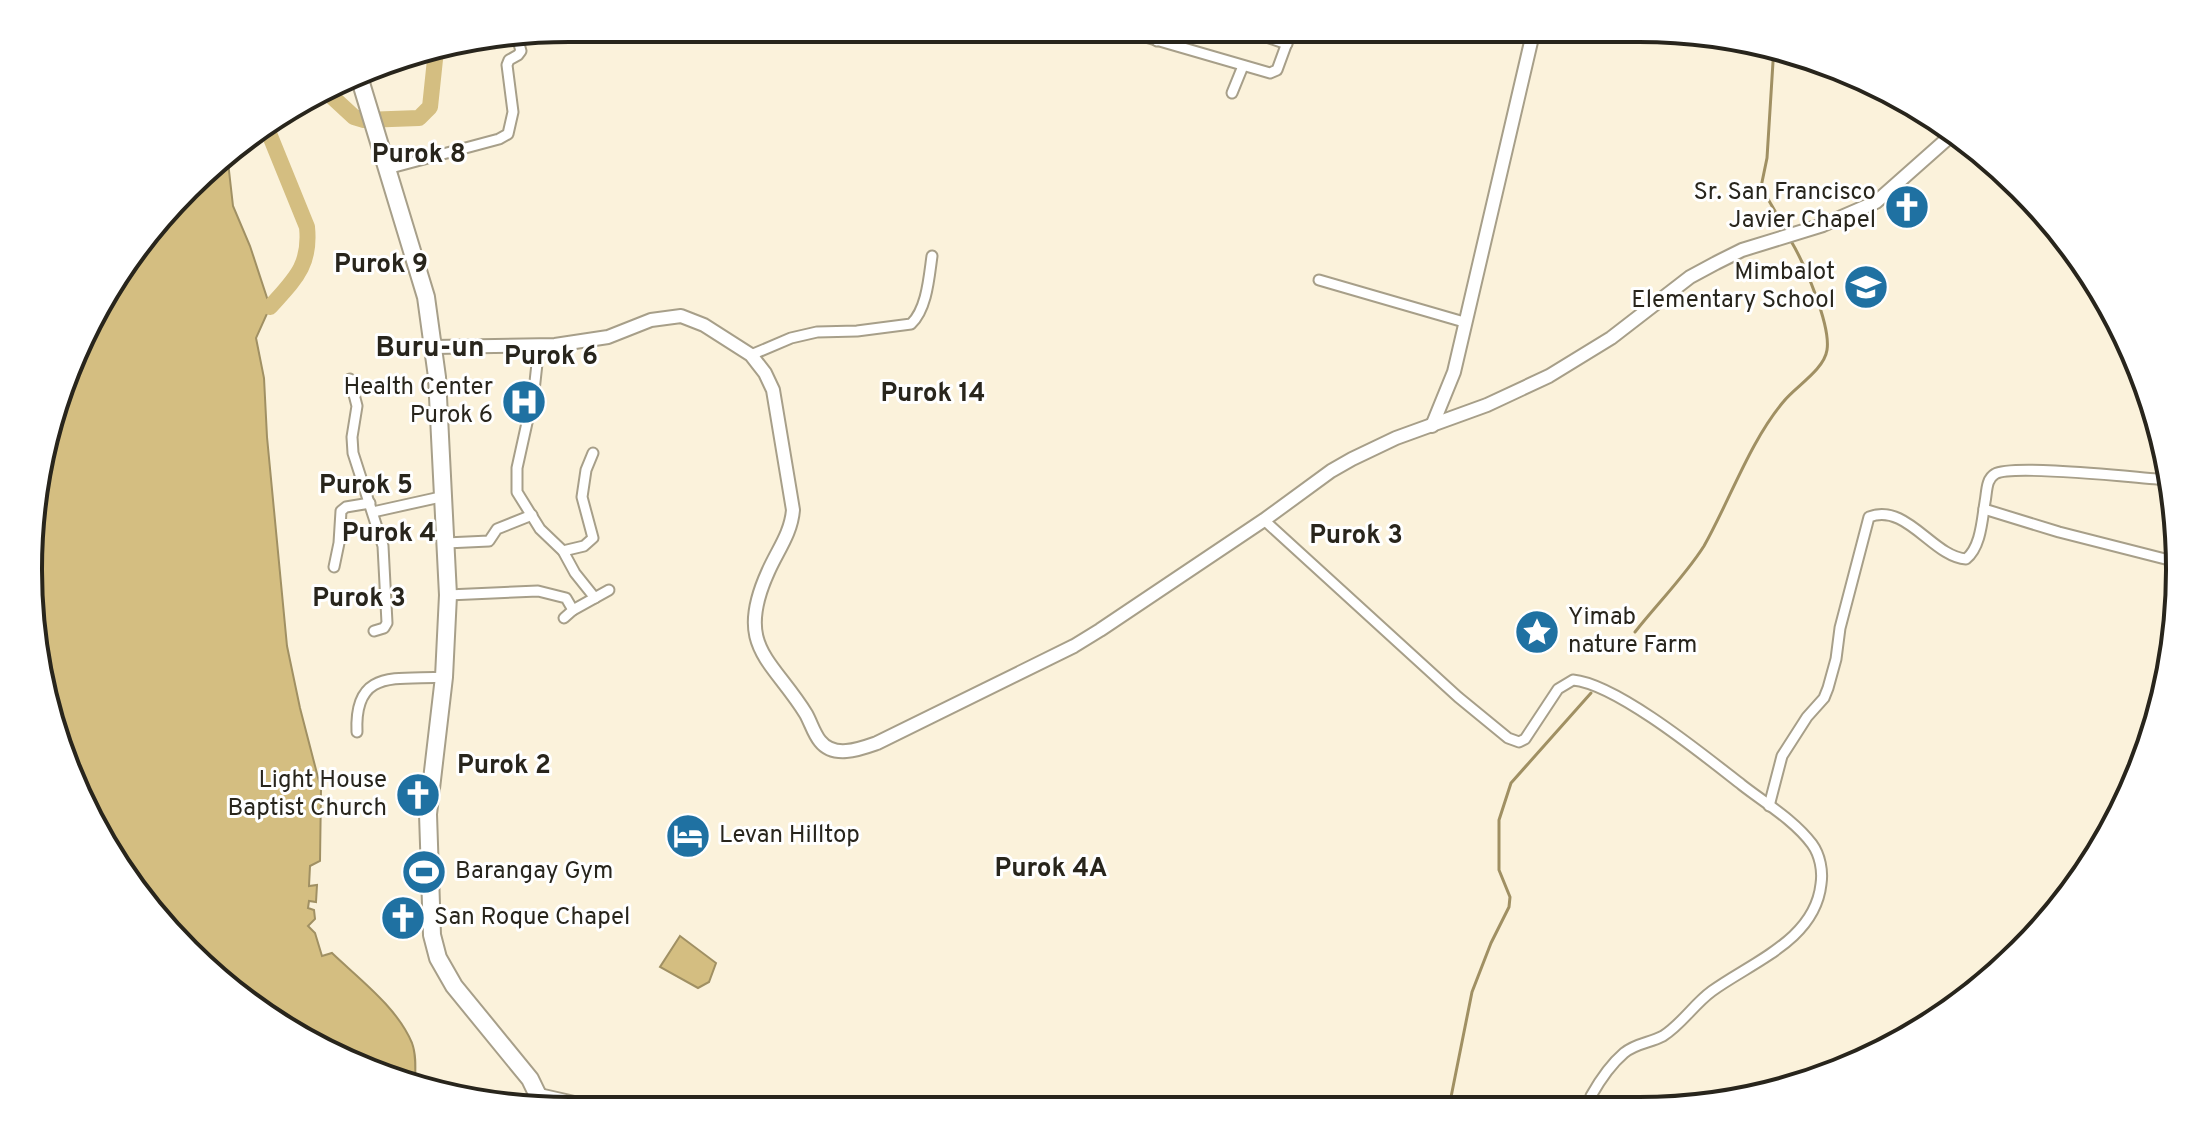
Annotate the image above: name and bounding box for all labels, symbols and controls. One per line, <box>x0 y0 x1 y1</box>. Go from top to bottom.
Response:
district label: Purok 8 <box>372 139 466 172</box>
place label: Sr. San Francisco Javier Chapel <box>1693 178 1876 236</box>
church icon: Sr. San Francisco Javier Chapel <box>1883 183 1931 231</box>
district label: Purok 9 <box>334 249 428 282</box>
place label: Mimbalot Elementary School <box>1631 258 1835 316</box>
school or university icon: Mimbalot Elementary School <box>1842 263 1890 311</box>
district label: Buru-un <box>376 331 484 367</box>
district label: Purok 6 <box>504 341 598 374</box>
place label: Health Center Purok 6 <box>343 373 493 431</box>
hospital icon: Health Center Purok 6 <box>500 378 548 426</box>
district label: Purok 14 <box>880 378 986 411</box>
district label: Purok 5 <box>319 470 413 503</box>
district label: Purok 4 <box>342 518 436 551</box>
district label: Purok 3 <box>1309 520 1403 553</box>
district label: Purok 3 <box>312 583 406 616</box>
place label: Yimab nature Farm <box>1568 603 1697 661</box>
place icon: Yimab nature Farm <box>1513 608 1561 656</box>
district label: Purok 2 <box>457 750 551 783</box>
place label: Light House Baptist Church <box>227 766 387 824</box>
church icon: Light House Baptist Church <box>394 771 442 819</box>
hotel icon: Levan Hilltop <box>664 812 712 860</box>
place label: Levan Hilltop <box>719 821 860 851</box>
sports icon: Barangay Gym <box>400 848 448 896</box>
district label: Purok 4A <box>995 853 1107 886</box>
place label: Barangay Gym <box>455 857 613 887</box>
church icon: San Roque Chapel <box>379 894 427 942</box>
place label: San Roque Chapel <box>434 903 630 933</box>

